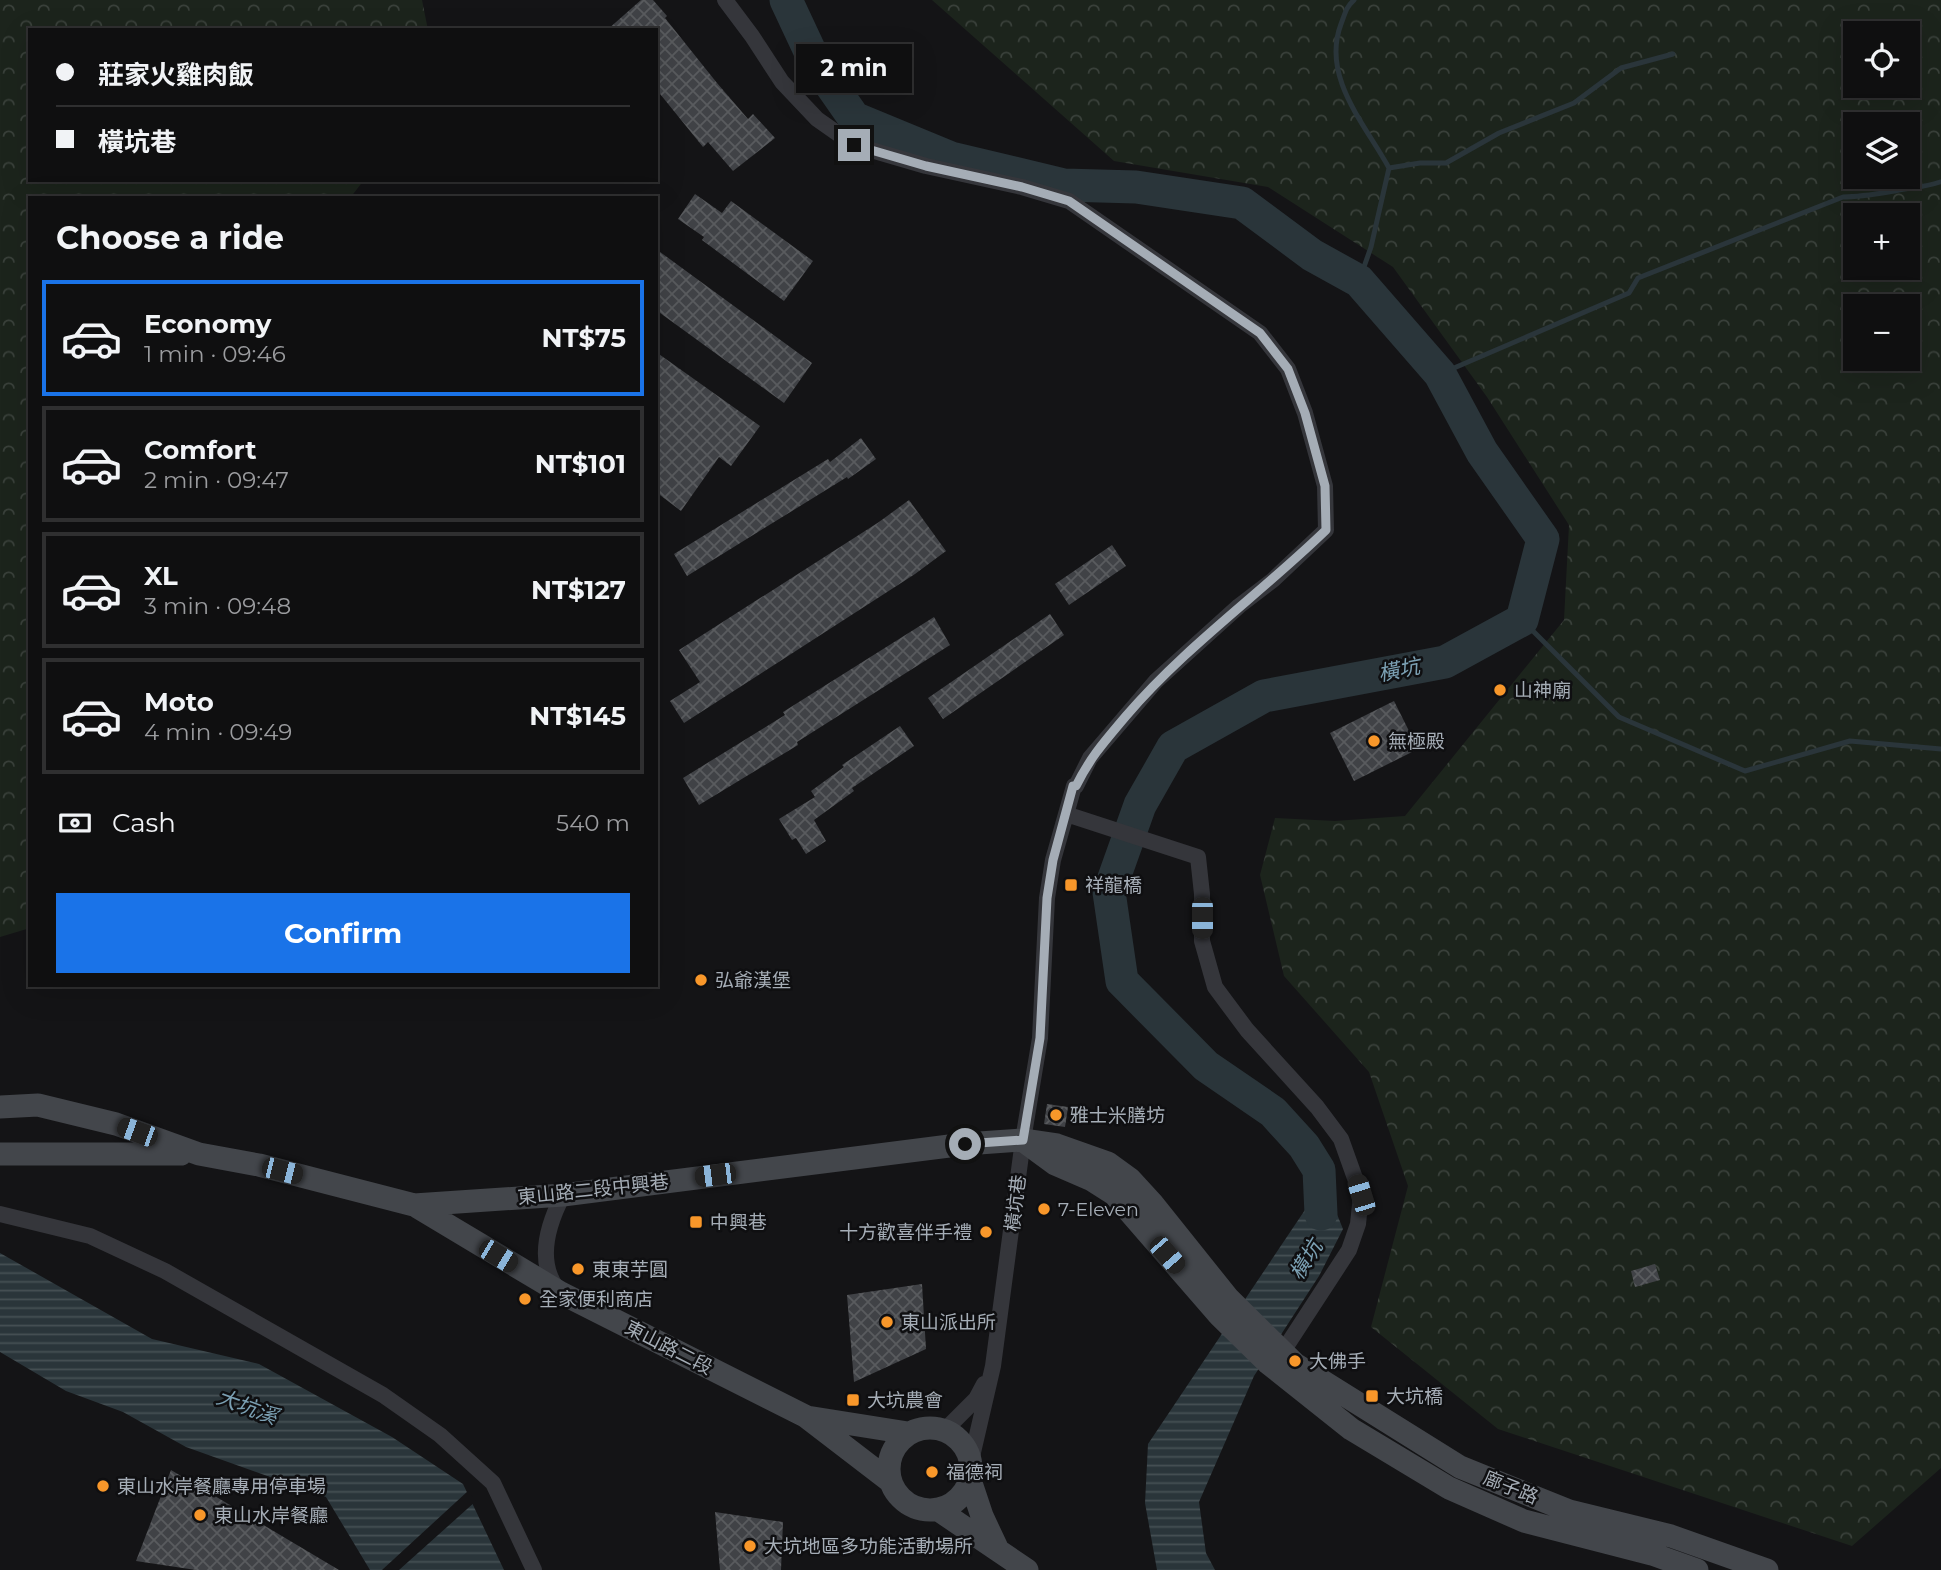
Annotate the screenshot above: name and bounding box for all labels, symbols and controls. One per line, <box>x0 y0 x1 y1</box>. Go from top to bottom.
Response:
map controls <box>1843 21 1920 371</box>
button: locate <box>1843 21 1920 98</box>
callout: 2 min <box>796 44 912 92</box>
text: 2 min <box>820 54 888 82</box>
text: 莊家火雞肉飯 <box>98 59 254 91</box>
button: layers <box>1843 112 1920 189</box>
text: 橫坑巷 <box>98 126 176 158</box>
route end <box>838 129 870 161</box>
button: + <box>1843 203 1920 280</box>
text: Choose a ride <box>56 218 284 257</box>
button: − <box>1843 294 1920 371</box>
icon: car <box>60 307 123 370</box>
text: Economy <box>144 308 271 340</box>
text: NT$75 <box>542 322 626 354</box>
text: 1 min · 09:46 <box>144 340 286 368</box>
icon: car <box>60 433 123 496</box>
text: Comfort <box>144 434 256 466</box>
text: NT$101 <box>535 448 626 480</box>
text: 2 min · 09:47 <box>144 466 289 494</box>
icon: car <box>60 559 123 622</box>
text: XL <box>144 560 178 592</box>
text: NT$127 <box>531 574 626 606</box>
text: 3 min · 09:48 <box>144 592 291 620</box>
water label: 橫坑 <box>1376 653 1425 686</box>
place label: 山神廟 <box>1514 679 1571 702</box>
marker: 山神廟 <box>1492 682 1508 698</box>
icon: car <box>60 685 123 748</box>
text: Moto <box>144 686 214 718</box>
text: NT$145 <box>529 700 626 732</box>
text: 4 min · 09:49 <box>144 718 292 746</box>
place label: 無極殿 <box>1388 730 1445 753</box>
marker: 無極殿 <box>1366 733 1382 749</box>
icon: cash <box>56 804 94 842</box>
text: Cash <box>112 807 176 839</box>
text: 540 m <box>556 809 630 837</box>
place label: 祥龍橋 <box>1085 874 1142 897</box>
marker: 祥龍橋 <box>1063 877 1079 893</box>
button: Confirm <box>56 893 630 973</box>
car <box>1192 897 1213 939</box>
place label: 弘爺漢堡 <box>715 969 791 992</box>
marker: 弘爺漢堡 <box>693 972 709 988</box>
place label: 雅士米膳坊 <box>1070 1104 1165 1127</box>
marker: 雅士米膳坊 <box>1048 1107 1064 1123</box>
car <box>114 1115 161 1149</box>
route start <box>949 1128 981 1160</box>
car <box>260 1156 305 1186</box>
car <box>693 1162 738 1188</box>
street label: 東山路二段中興巷 <box>516 1170 670 1209</box>
car <box>1345 1172 1378 1218</box>
street label: 橫坑巷 <box>1001 1173 1030 1233</box>
place label: 7-Eleven <box>1058 1198 1139 1221</box>
marker: 7-Eleven <box>1036 1201 1052 1217</box>
place label: 中興巷 <box>710 1211 767 1234</box>
marker: 中興巷 <box>688 1214 704 1230</box>
place label: 十方歡喜伴手禮 <box>839 1221 972 1244</box>
marker: 十方歡喜伴手禮 <box>978 1224 994 1240</box>
car <box>1146 1232 1189 1278</box>
water label: 橫坑 <box>1284 1233 1329 1284</box>
car <box>475 1236 522 1276</box>
place label: 東東芋圓 <box>592 1258 668 1281</box>
marker: 東東芋圓 <box>570 1261 586 1277</box>
place label: 全家便利商店 <box>539 1288 653 1311</box>
marker: 全家便利商店 <box>517 1291 533 1307</box>
place label: 東山派出所 <box>901 1311 996 1334</box>
marker: 東山派出所 <box>879 1314 895 1330</box>
street label: 東山路二段 <box>621 1316 716 1379</box>
place label: 大佛手 <box>1309 1350 1366 1373</box>
marker: 大佛手 <box>1287 1353 1303 1369</box>
water label: 大坑溪 <box>213 1384 284 1430</box>
place label: 大坑橋 <box>1386 1385 1443 1408</box>
marker: 大坑橋 <box>1364 1388 1380 1404</box>
place label: 大坑農會 <box>867 1389 943 1412</box>
marker: 大坑農會 <box>845 1392 861 1408</box>
place label: 福德祠 <box>946 1461 1003 1484</box>
marker: 福德祠 <box>924 1464 940 1480</box>
street label: 廍子路 <box>1480 1466 1542 1509</box>
place label: 東山水岸餐廳專用停車場 <box>117 1475 326 1498</box>
marker: 東山水岸餐廳專用停車場 <box>95 1478 111 1494</box>
place label: 東山水岸餐廳 <box>214 1504 328 1527</box>
marker: 東山水岸餐廳 <box>192 1507 208 1523</box>
place label: 大坑地區多功能活動場所 <box>764 1535 973 1558</box>
marker: 大坑地區多功能活動場所 <box>742 1538 758 1554</box>

